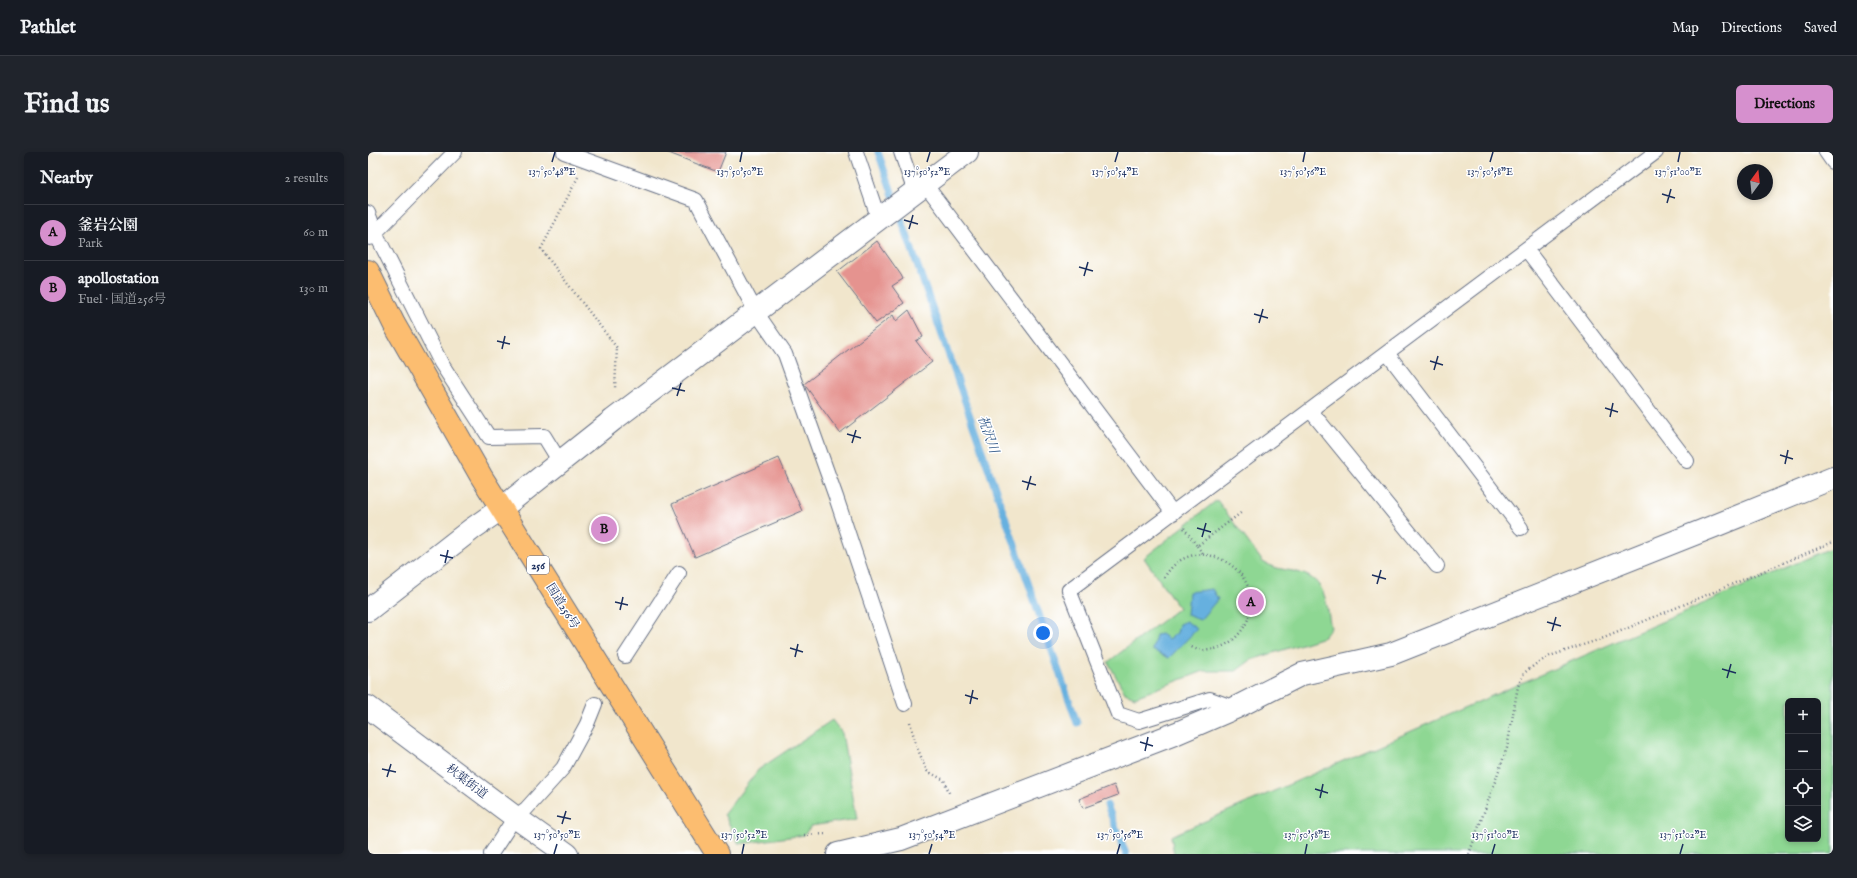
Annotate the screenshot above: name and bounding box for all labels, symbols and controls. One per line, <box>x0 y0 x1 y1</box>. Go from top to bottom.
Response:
text: Pathlet <box>20 16 76 40</box>
text: Map <box>1672 19 1699 37</box>
text: Directions <box>1721 19 1782 37</box>
text: Saved <box>1804 19 1837 37</box>
button: Directions <box>1736 85 1833 123</box>
text: Find us <box>24 87 110 122</box>
north arrow <box>1737 164 1773 200</box>
text: 137°50'48"E <box>528 166 576 179</box>
text: 137°50'50"E <box>717 166 764 179</box>
text: 137°50'52"E <box>904 166 950 179</box>
text: 137°50'54"E <box>1092 166 1139 179</box>
text: 137°50'56"E <box>1280 166 1326 179</box>
text: 137°50'58"E <box>1467 166 1513 179</box>
text: 137°51'00"E <box>1654 166 1702 179</box>
text: Nearby <box>40 168 93 189</box>
text: 2 results <box>284 170 328 187</box>
text: 釜岩公園 <box>78 216 138 235</box>
text: A <box>49 224 57 241</box>
text: 60 m <box>303 224 328 241</box>
text: Park <box>78 235 103 252</box>
text: apollostation <box>78 269 159 288</box>
text: B <box>49 280 57 297</box>
text: 130 m <box>299 280 328 297</box>
text: Fuel · 国道256号 <box>78 291 166 308</box>
water label: 祝沢川 <box>973 413 1003 458</box>
pin: B <box>591 514 617 544</box>
road number: 256 <box>527 556 549 574</box>
street label: 国道256号 <box>543 581 582 632</box>
pin: A <box>1238 587 1264 617</box>
your location <box>1033 623 1053 643</box>
map controls <box>1785 698 1821 842</box>
button: + <box>1785 698 1821 734</box>
button: − <box>1785 734 1821 770</box>
street label: 秋葉街道 <box>443 761 490 802</box>
button: locate <box>1785 770 1821 806</box>
button: layers <box>1785 806 1821 842</box>
text: 137°50'50"E <box>534 829 581 842</box>
text: 137°50'52"E <box>721 829 767 842</box>
text: 137°50'54"E <box>909 829 956 842</box>
text: 137°50'56"E <box>1097 829 1143 842</box>
text: 137°50'58"E <box>1284 829 1330 842</box>
text: 137°51'00"E <box>1471 829 1519 842</box>
text: 137°51'02"E <box>1660 829 1707 842</box>

